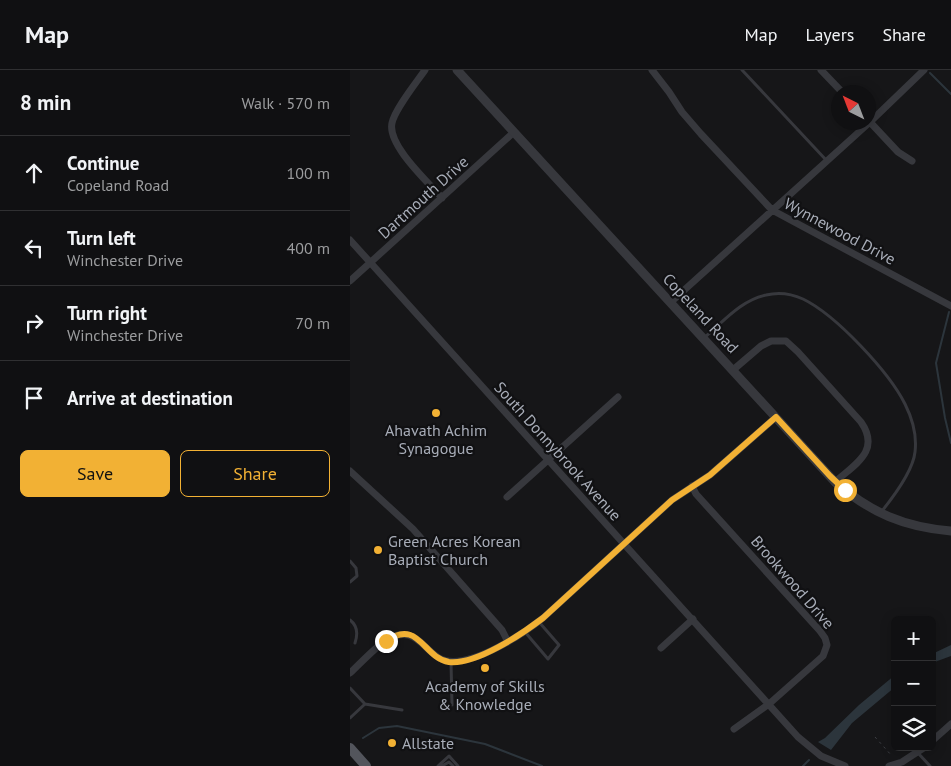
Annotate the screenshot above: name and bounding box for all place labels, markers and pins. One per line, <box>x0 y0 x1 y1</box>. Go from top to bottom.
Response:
marker: Ahavath Achim Synagogue <box>430 407 442 419</box>
place label: Ahavath Achim Synagogue <box>385 420 487 458</box>
place label: Green Acres Korean Baptist Church <box>388 531 521 569</box>
marker: Green Acres Korean Baptist Church <box>372 544 384 556</box>
marker: Academy of Skills & Knowledge <box>479 662 491 674</box>
place label: Academy of Skills & Knowledge <box>425 676 545 714</box>
place label: Allstate <box>402 733 454 753</box>
marker: Allstate <box>386 737 398 749</box>

